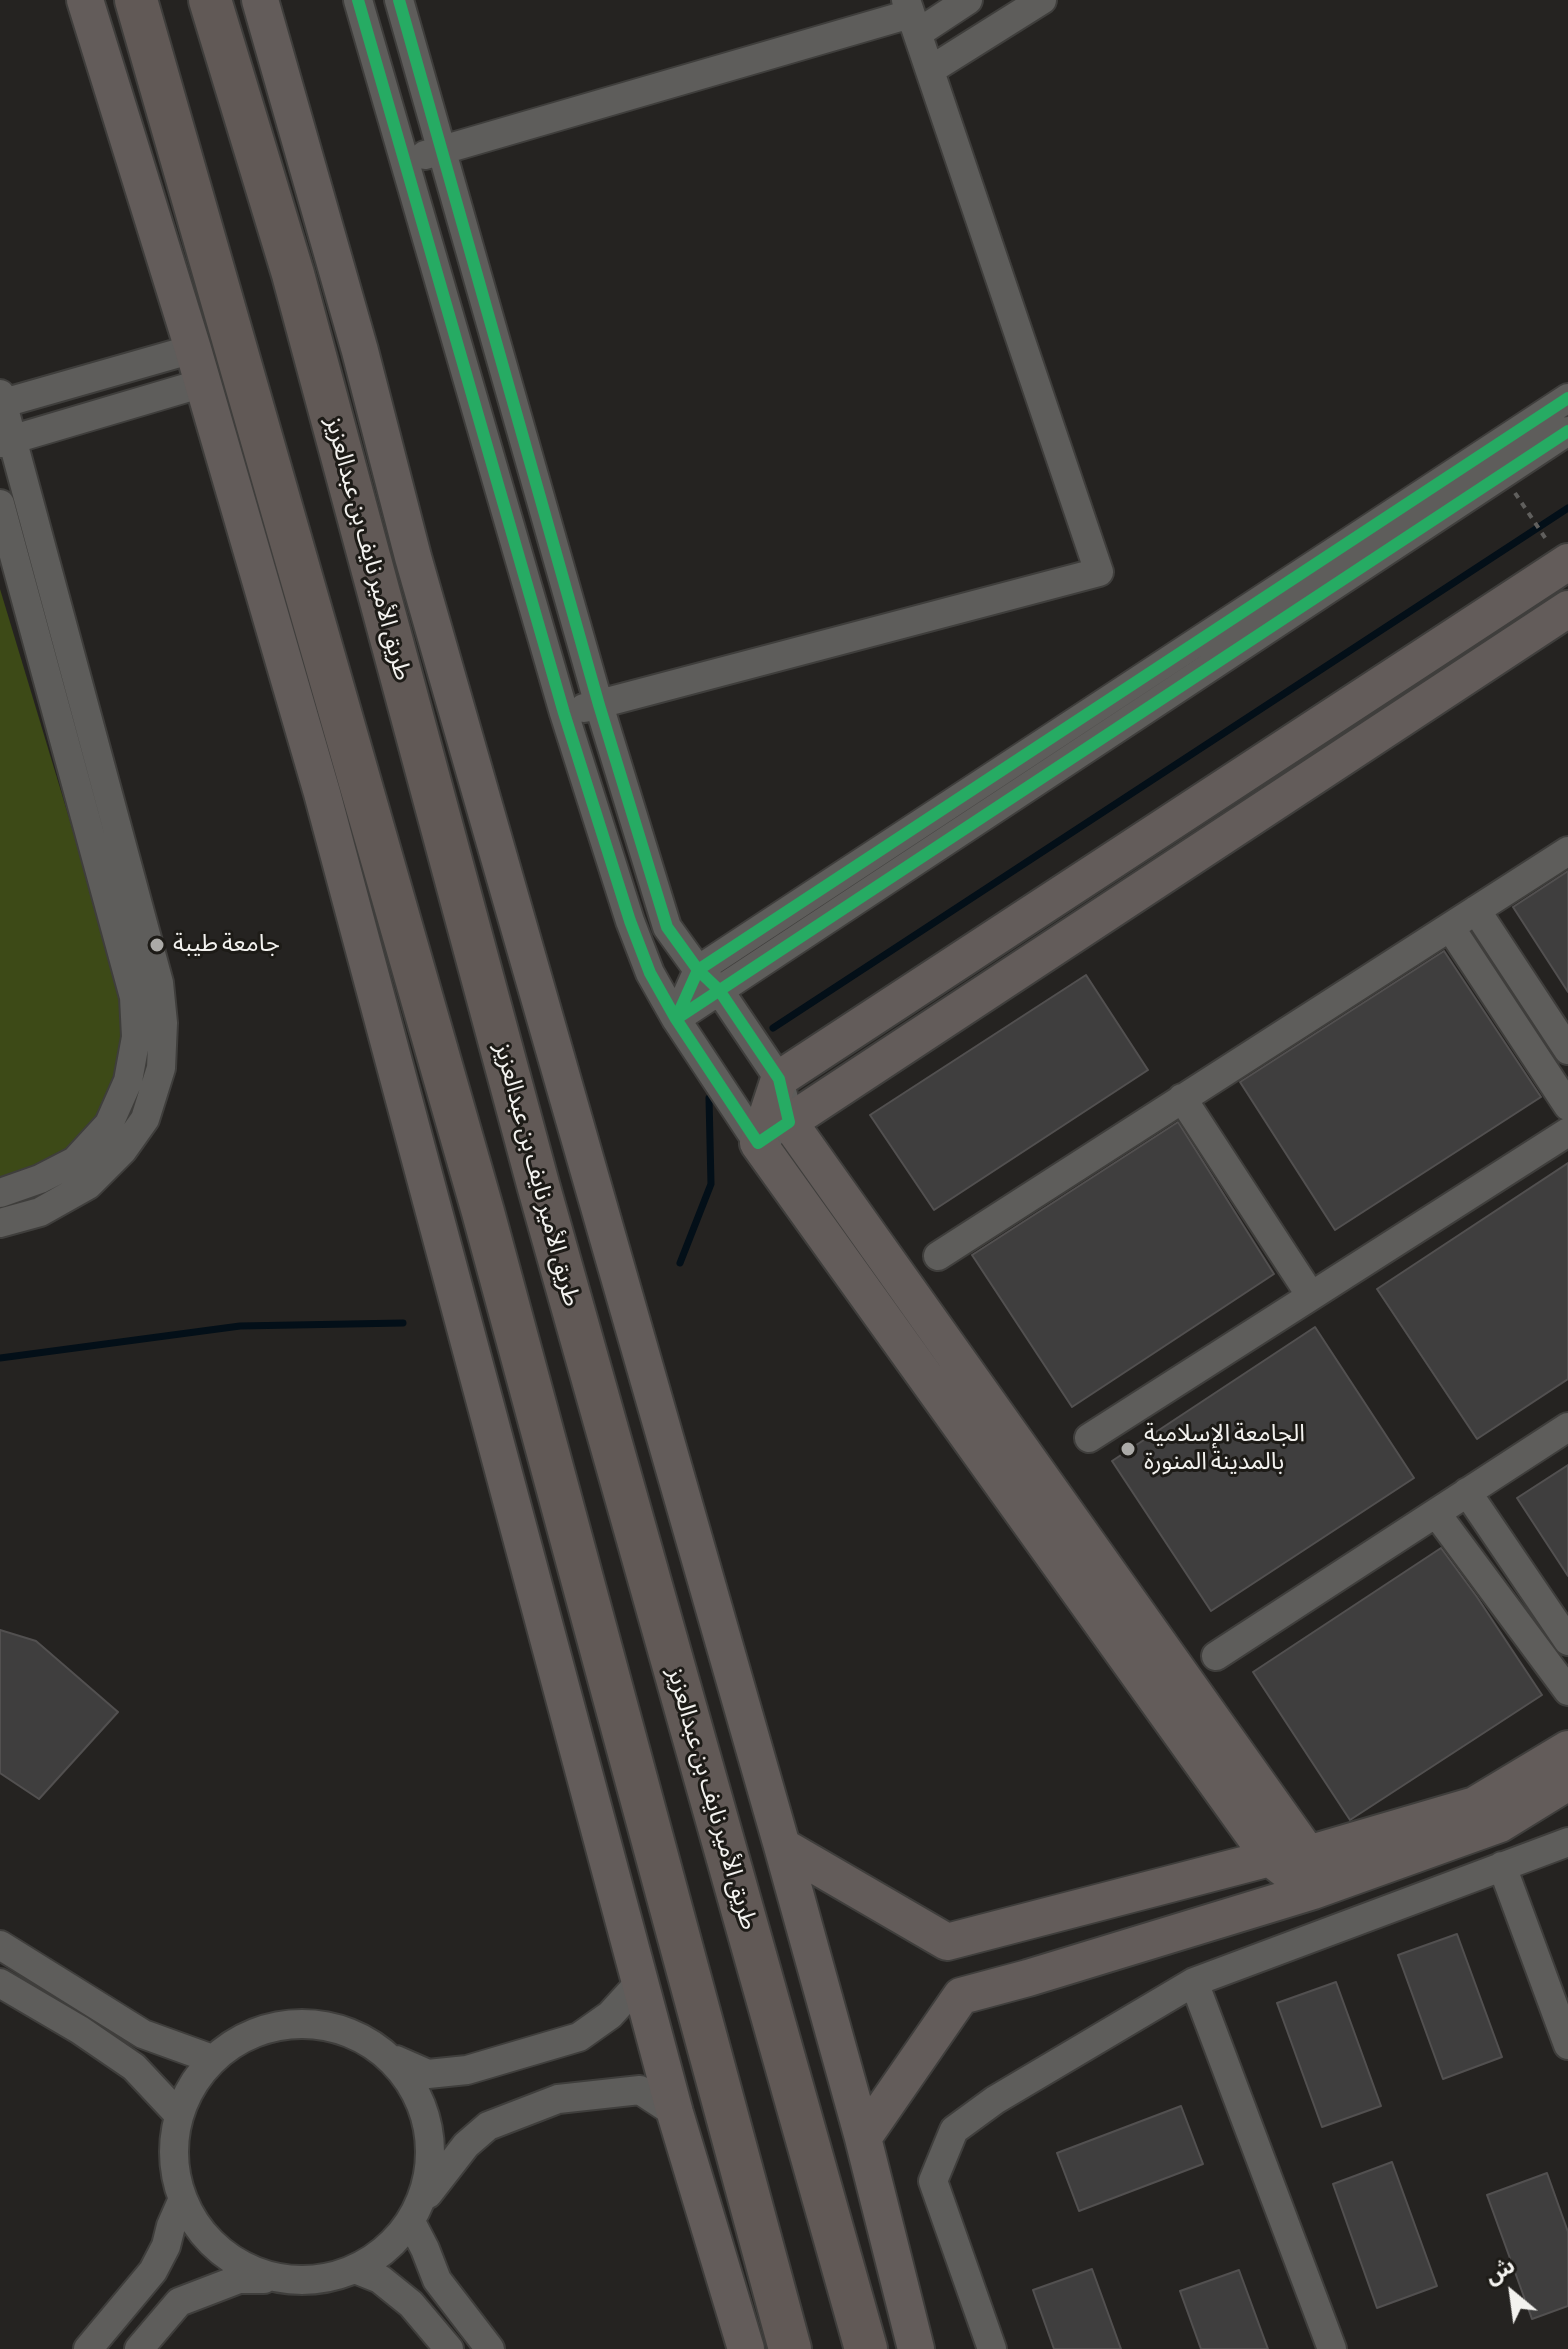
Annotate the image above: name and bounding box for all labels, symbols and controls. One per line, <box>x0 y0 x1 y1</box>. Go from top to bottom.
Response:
street label: طريق الأمير نايف بن عبدالعزيز <box>318 414 416 684</box>
place label: جامعة طيبة <box>173 931 280 959</box>
marker: جامعة طيبة <box>148 936 166 954</box>
street label: طريق الأمير نايف بن عبدالعزيز <box>487 1040 585 1310</box>
place label: الجامعة الإسلامية بالمدينة المنورة <box>1144 1421 1305 1477</box>
marker: الجامعة الإسلامية بالمدينة المنورة <box>1119 1440 1137 1458</box>
street label: طريق الأمير نايف بن عبدالعزيز <box>660 1665 762 1933</box>
text: ش <box>1480 2252 1520 2291</box>
north arrow <box>1472 2253 1552 2333</box>

